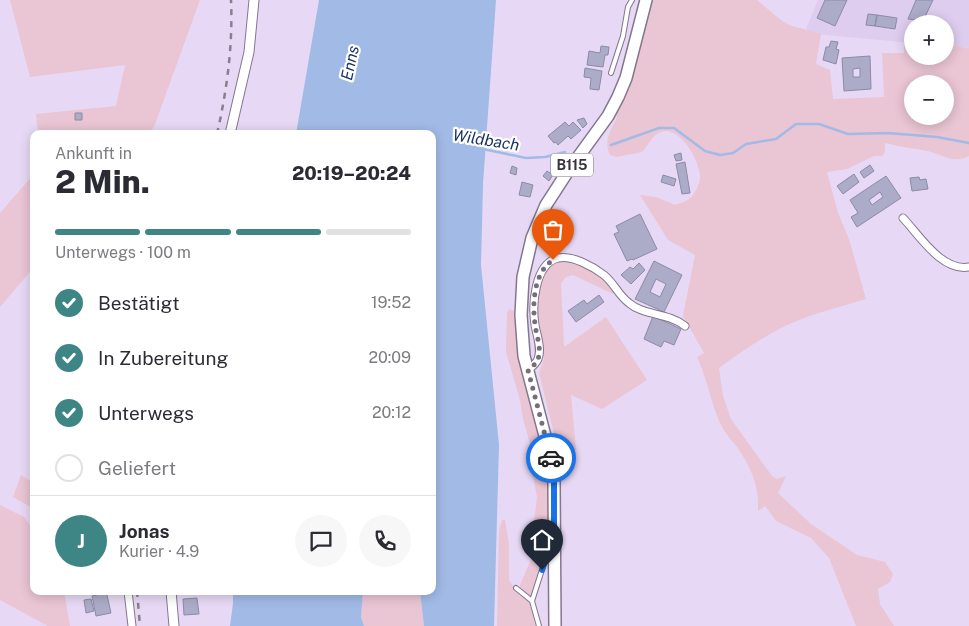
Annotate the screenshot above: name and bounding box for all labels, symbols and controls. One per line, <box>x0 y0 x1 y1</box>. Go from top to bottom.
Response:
map controls <box>904 15 954 125</box>
button: + <box>904 15 954 65</box>
water label: Enns <box>337 44 363 82</box>
button: − <box>904 75 954 125</box>
water label: Wildbach <box>451 125 521 155</box>
text: Ankunft in <box>55 144 132 163</box>
road number: B115 <box>551 154 593 176</box>
text: 20:19–20:24 <box>292 162 411 184</box>
text: 2 Min. <box>55 163 150 200</box>
pin <box>532 209 574 260</box>
icon: bag <box>539 216 567 244</box>
text: Unterwegs · 100 m <box>55 243 191 262</box>
icon: check <box>55 289 83 317</box>
text: Bestätigt <box>98 292 180 314</box>
text: 19:52 <box>371 293 411 312</box>
icon: check <box>55 344 83 372</box>
text: In Zubereitung <box>98 347 228 369</box>
text: 20:09 <box>368 348 411 367</box>
icon: check <box>55 399 83 427</box>
text: Unterwegs <box>98 402 194 424</box>
text: 20:12 <box>372 403 411 422</box>
courier <box>526 433 576 483</box>
icon: car <box>537 444 565 472</box>
text: Geliefert <box>98 457 176 479</box>
button: chat <box>295 515 347 567</box>
button: phone <box>359 515 411 567</box>
pin <box>521 519 563 570</box>
text: Jonas <box>119 520 169 542</box>
icon: home <box>528 526 556 554</box>
text: J <box>77 530 85 552</box>
text: Kurier · 4.9 <box>119 542 199 561</box>

